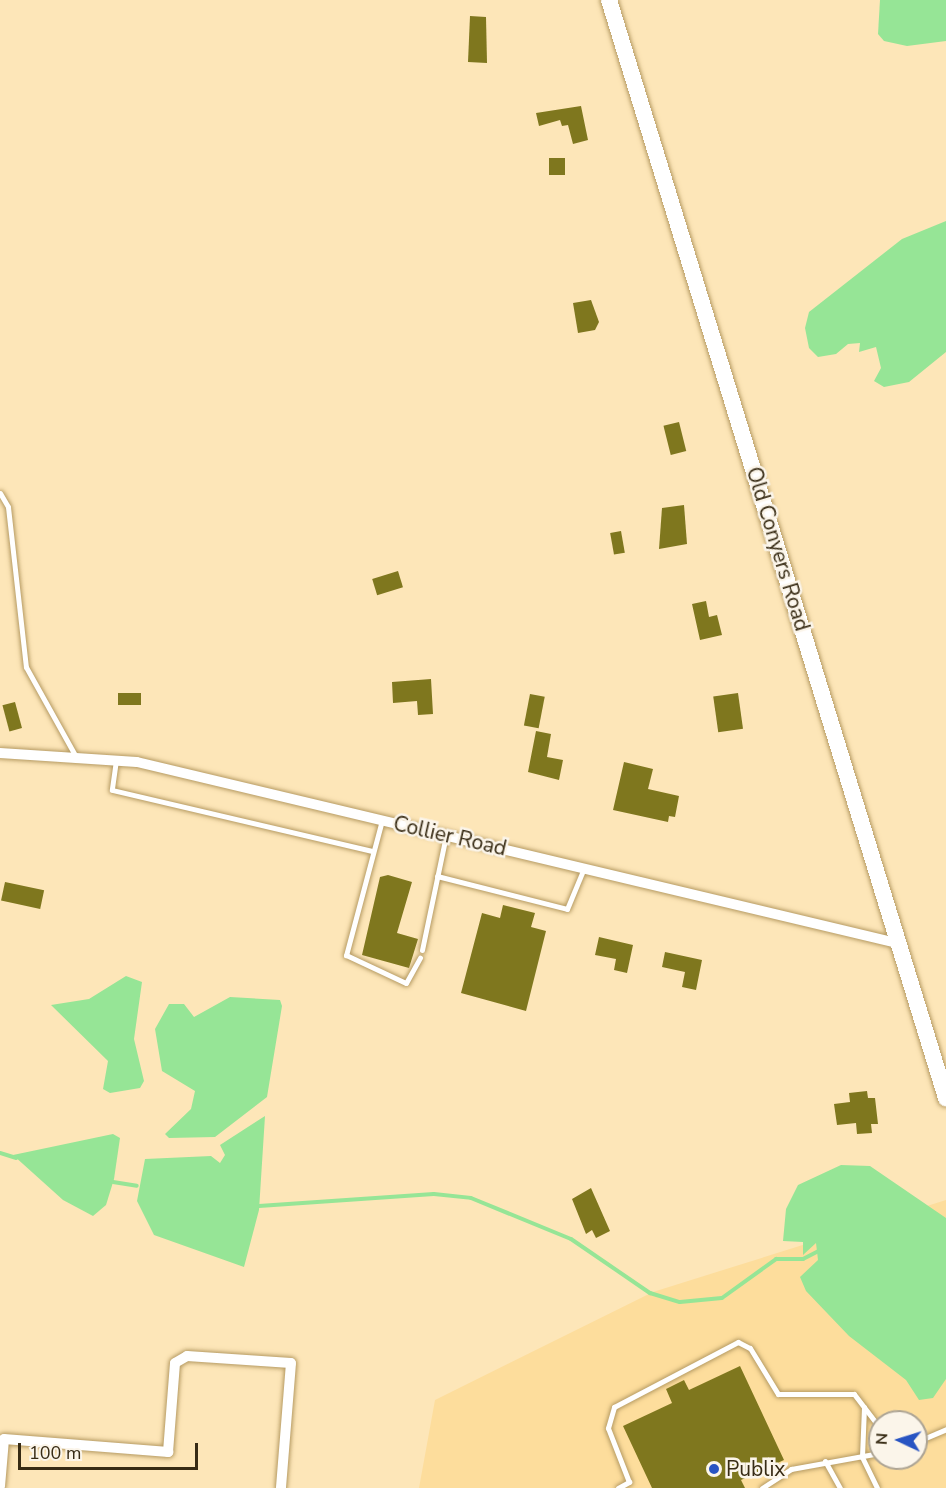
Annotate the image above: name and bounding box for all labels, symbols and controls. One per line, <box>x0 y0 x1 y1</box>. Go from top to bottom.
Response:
street label: Old Conyers Road <box>741 464 815 634</box>
street label: Collier Road <box>391 811 509 861</box>
north arrow <box>868 1410 928 1470</box>
scale bar <box>21 1431 201 1469</box>
text: N <box>871 1432 893 1446</box>
text: 100 m <box>29 1441 81 1465</box>
place label: Publix <box>726 1456 785 1482</box>
marker: Publix <box>707 1462 721 1476</box>

